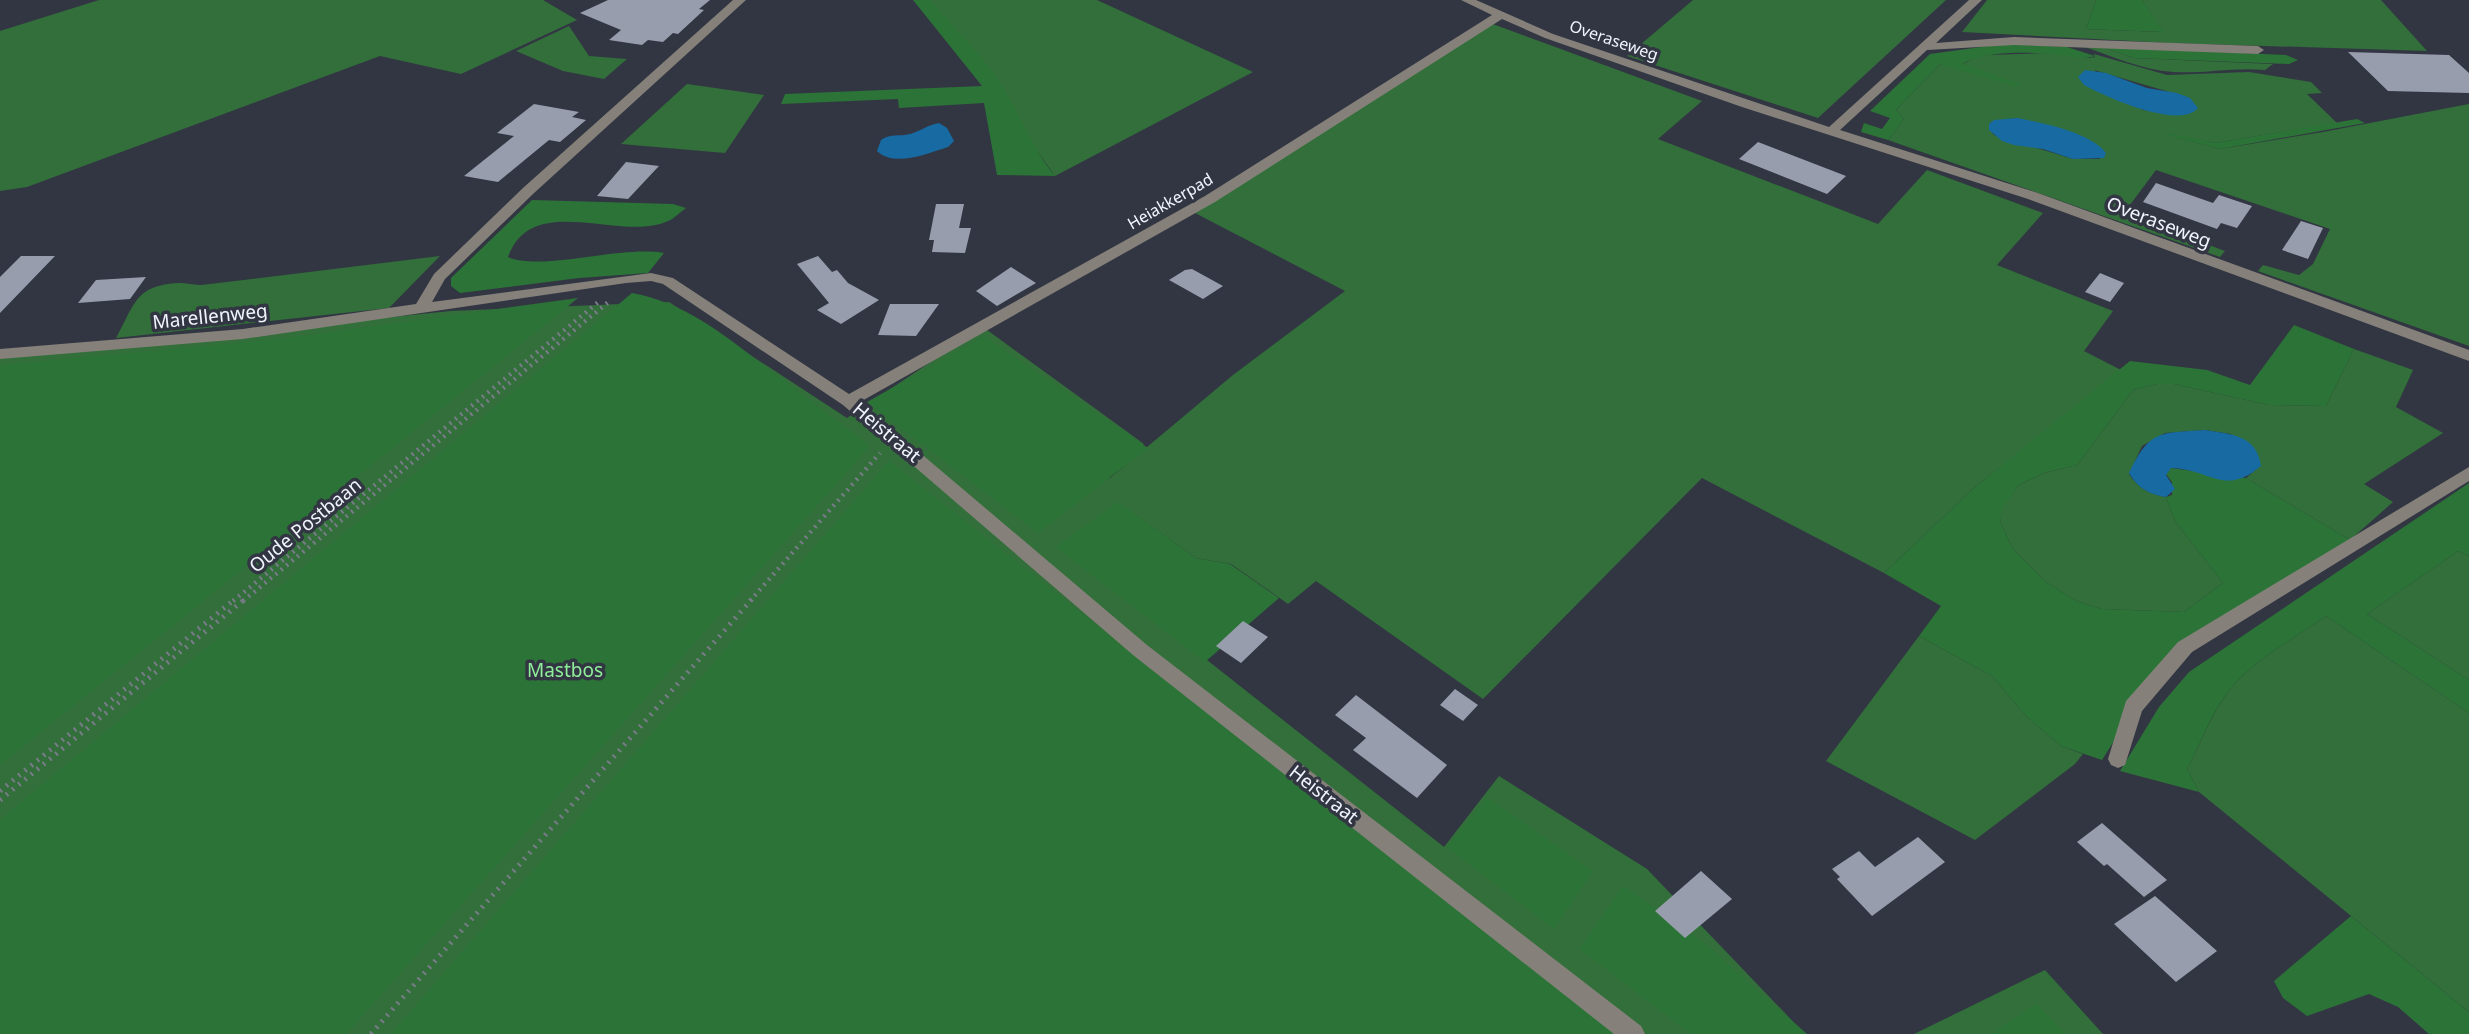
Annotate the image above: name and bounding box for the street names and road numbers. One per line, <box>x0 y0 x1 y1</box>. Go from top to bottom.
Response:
street label: Overaseweg <box>1567 15 1661 65</box>
street label: Heiakkerpad <box>1123 168 1217 234</box>
street label: Overaseweg <box>2103 190 2215 254</box>
street label: Marellenweg <box>151 297 269 335</box>
street label: Heistraat <box>847 396 927 468</box>
street label: Oude Postbaan <box>243 472 367 578</box>
street label: Heistraat <box>1284 759 1364 829</box>

